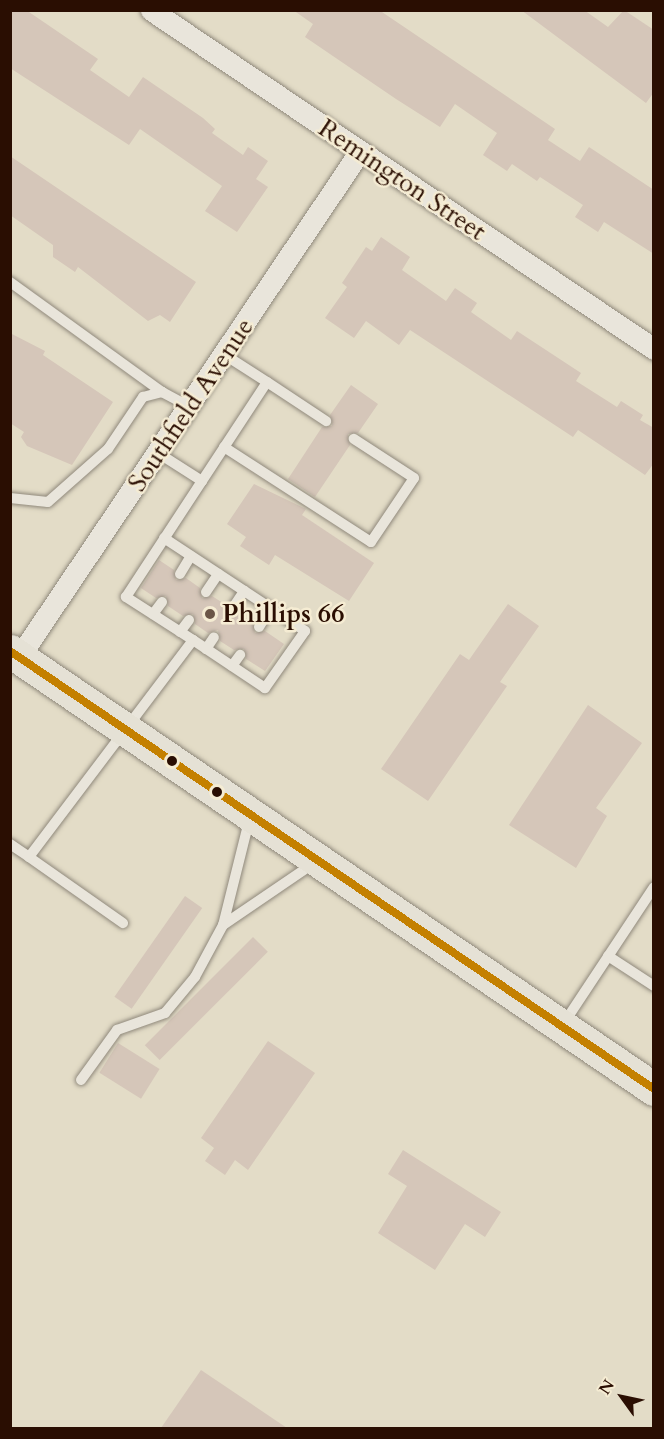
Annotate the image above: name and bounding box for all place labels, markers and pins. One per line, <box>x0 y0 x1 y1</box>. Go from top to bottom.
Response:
place label: Phillips 66 <box>222 598 344 630</box>
marker: Phillips 66 <box>203 607 217 621</box>
unlabelled marker <box>166 755 178 767</box>
unlabelled marker <box>211 786 223 798</box>

